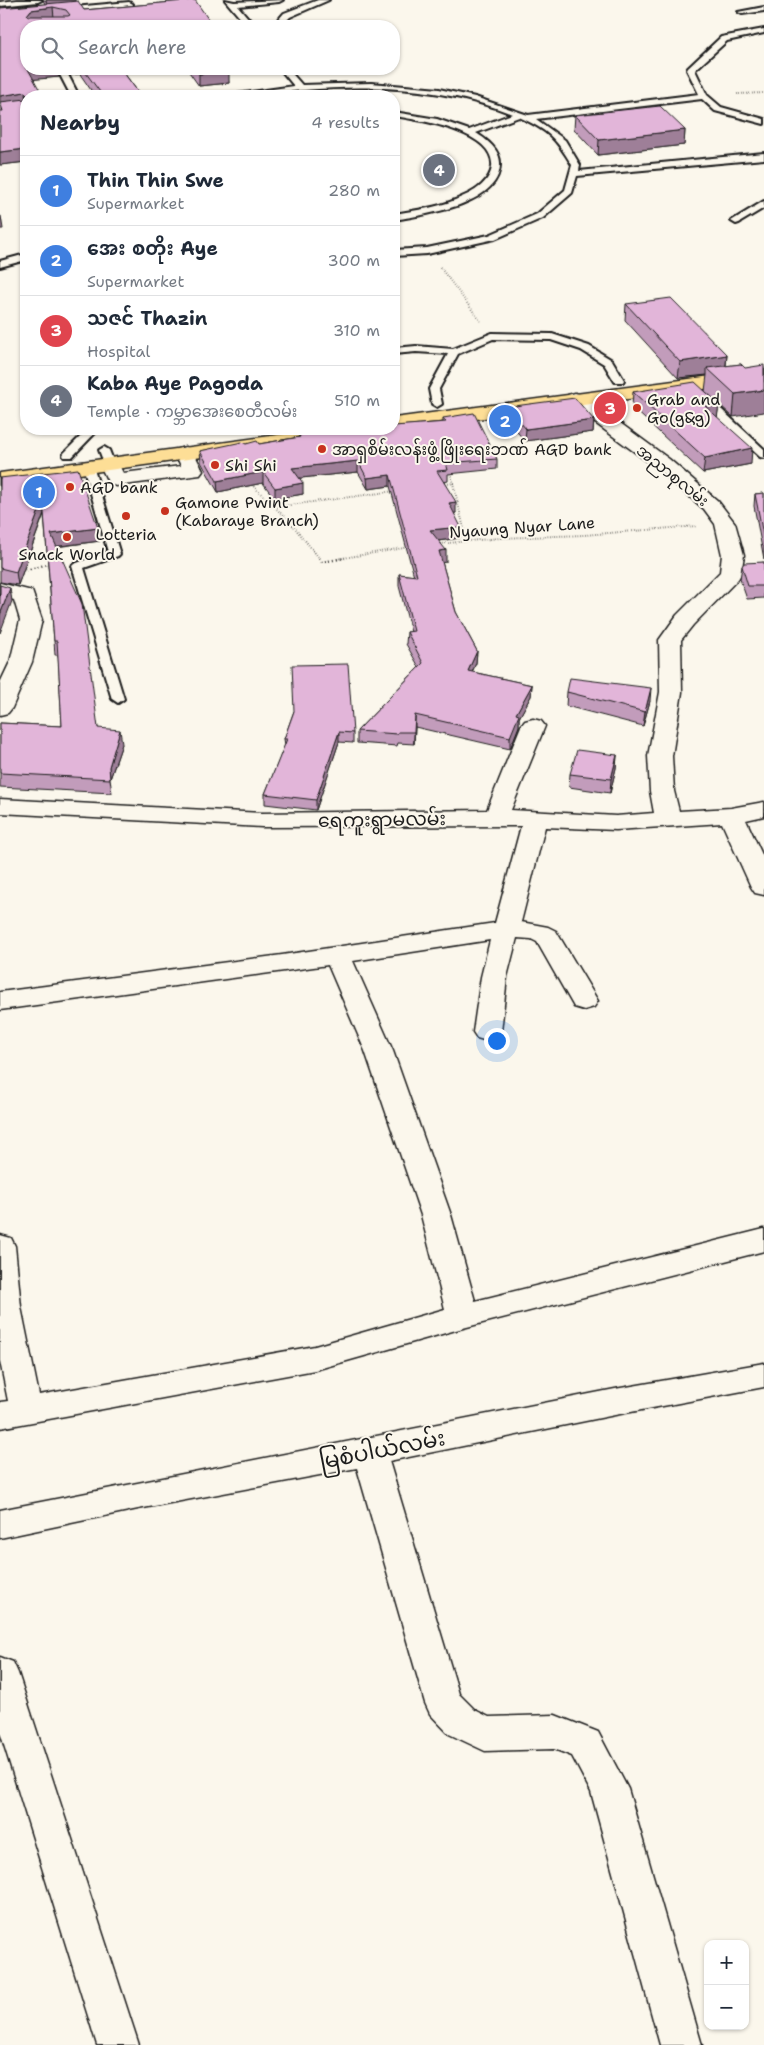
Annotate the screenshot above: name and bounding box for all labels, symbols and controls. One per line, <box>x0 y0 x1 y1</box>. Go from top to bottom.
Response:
search box <box>20 20 400 75</box>
icon: search <box>38 34 66 62</box>
text: Search here <box>78 35 187 60</box>
text: Nearby <box>40 109 120 137</box>
text: 4 results <box>311 112 380 133</box>
pin: 4 <box>423 151 455 189</box>
text: Thin Thin Swe <box>87 168 224 193</box>
text: 1 <box>52 180 60 201</box>
text: 280 m <box>328 180 380 201</box>
text: Supermarket <box>87 193 184 214</box>
text: အေး စတိုး Aye <box>87 236 218 261</box>
text: 2 <box>50 250 62 271</box>
text: 300 m <box>328 250 380 271</box>
text: Supermarket <box>87 271 184 292</box>
text: သဇင် Thazin <box>87 306 207 331</box>
text: 3 <box>50 320 62 341</box>
text: 310 m <box>333 320 380 341</box>
text: Hospital <box>87 341 150 362</box>
text: Kaba Aye Pagoda <box>87 371 263 396</box>
pin: 3 <box>594 389 626 427</box>
place label: Grab and Go(g&g) <box>647 389 720 428</box>
text: 4 <box>50 390 62 411</box>
text: 510 m <box>334 390 380 411</box>
text: Temple · ကမ္ဘာအေးစေတီလမ်း <box>87 401 297 422</box>
pin: 2 <box>489 402 521 440</box>
marker: Grab and Go(g&g) <box>631 402 643 414</box>
place label: အာရှစိမ်းလန်းဖွံ့ဖြိုးရေးဘဏ် AGD bank <box>332 438 612 464</box>
street label: အညာစုလမ်း <box>630 439 714 514</box>
marker: အာရှစိမ်းလန်းဖွံ့ဖြိုးရေးဘဏ် AGD bank <box>316 443 328 455</box>
place label: Shi Shi <box>225 455 277 476</box>
marker: Shi Shi <box>209 459 221 471</box>
pin: 1 <box>23 473 55 511</box>
place label: AGD bank <box>80 477 158 498</box>
marker: AGD bank <box>64 481 76 493</box>
place label: Gamone Pwint (Kabaraye Branch) <box>175 492 319 531</box>
marker: Gamone Pwint (Kabaraye Branch) <box>159 505 171 517</box>
marker: Lotteria <box>120 510 132 522</box>
street label: Nyaung Nyar Lane <box>448 512 596 543</box>
place label: Lotteria <box>95 524 157 545</box>
marker: Snack World <box>61 531 73 543</box>
place label: Snack World <box>19 544 115 565</box>
street label: ရေကူးရွာမလမ်း <box>318 804 446 837</box>
your location <box>484 1028 510 1054</box>
street label: မြစံပါယ်လမ်း <box>317 1422 448 1479</box>
map controls <box>704 1940 749 2030</box>
button: + <box>704 1940 749 1985</box>
button: − <box>704 1985 749 2030</box>

